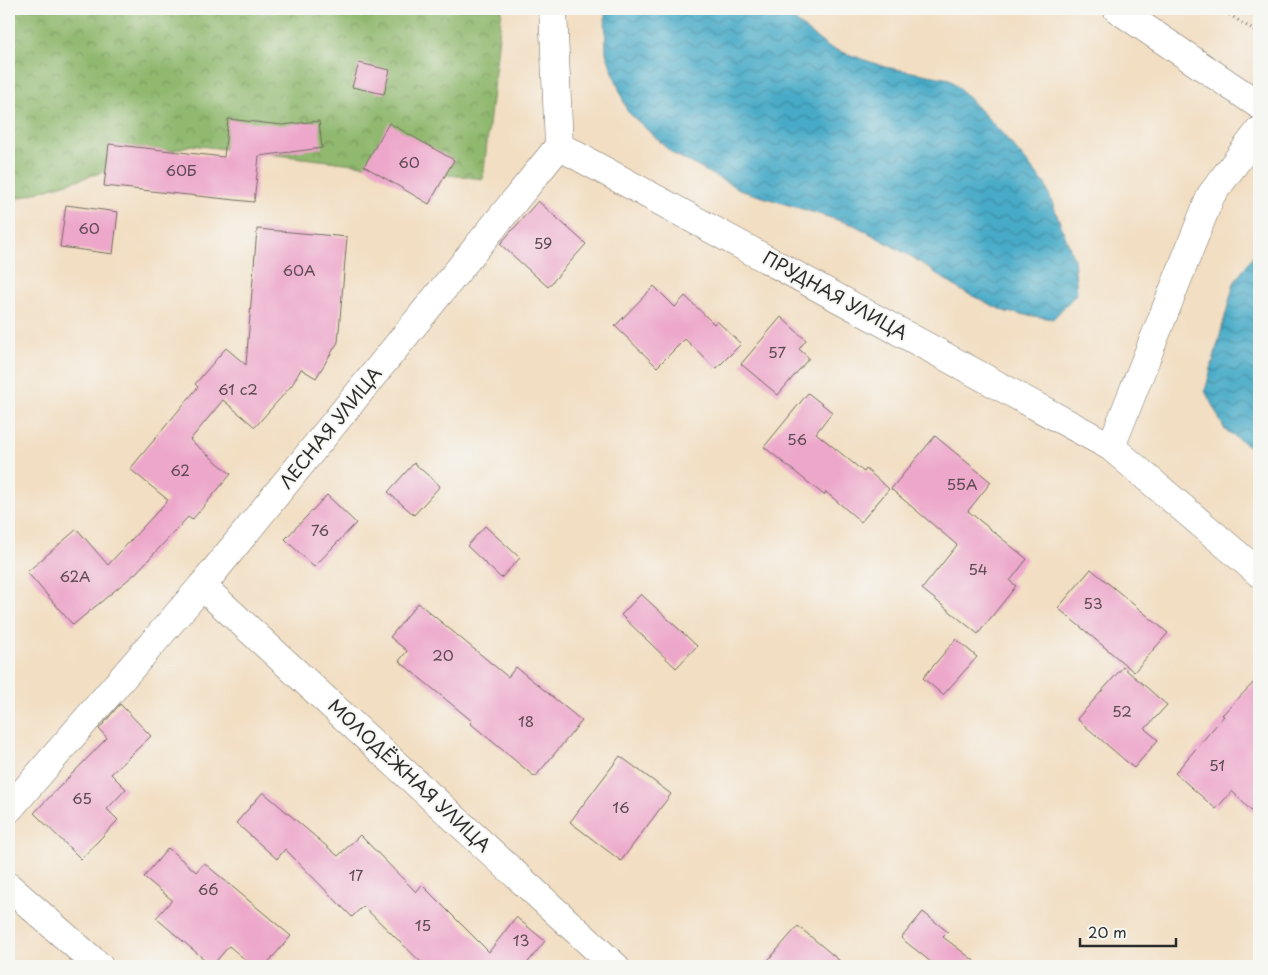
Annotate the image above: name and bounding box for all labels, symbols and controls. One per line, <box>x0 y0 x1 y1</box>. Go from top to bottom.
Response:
house number: 60 <box>398 150 420 173</box>
house number: 60Б <box>165 158 197 181</box>
house number: 60 <box>78 216 100 239</box>
house number: 59 <box>534 231 552 254</box>
street label: ПРУДНАЯ УЛИЦА <box>758 244 913 346</box>
house number: 60А <box>283 258 315 281</box>
house number: 57 <box>768 340 786 363</box>
street label: ЛЕСНАЯ УЛИЦА <box>272 360 388 494</box>
house number: 61 с2 <box>218 377 258 400</box>
house number: 56 <box>787 427 807 450</box>
house number: 62 <box>170 458 190 481</box>
house number: 55А <box>947 472 977 495</box>
house number: 76 <box>311 518 329 541</box>
house number: 54 <box>968 557 988 580</box>
house number: 62А <box>59 564 91 587</box>
house number: 53 <box>1083 591 1103 614</box>
house number: 20 <box>432 643 454 666</box>
street label: МОЛОДЁЖНАЯ УЛИЦА <box>323 692 498 858</box>
house number: 52 <box>1112 699 1132 722</box>
house number: 18 <box>518 709 534 732</box>
house number: 51 <box>1209 753 1225 776</box>
house number: 65 <box>72 786 92 809</box>
house number: 16 <box>612 795 630 818</box>
house number: 17 <box>349 863 363 886</box>
house number: 66 <box>198 877 218 900</box>
house number: 15 <box>415 913 431 936</box>
scale bar <box>1080 915 1177 947</box>
text: 20 m <box>1088 920 1127 943</box>
house number: 13 <box>513 928 529 951</box>

